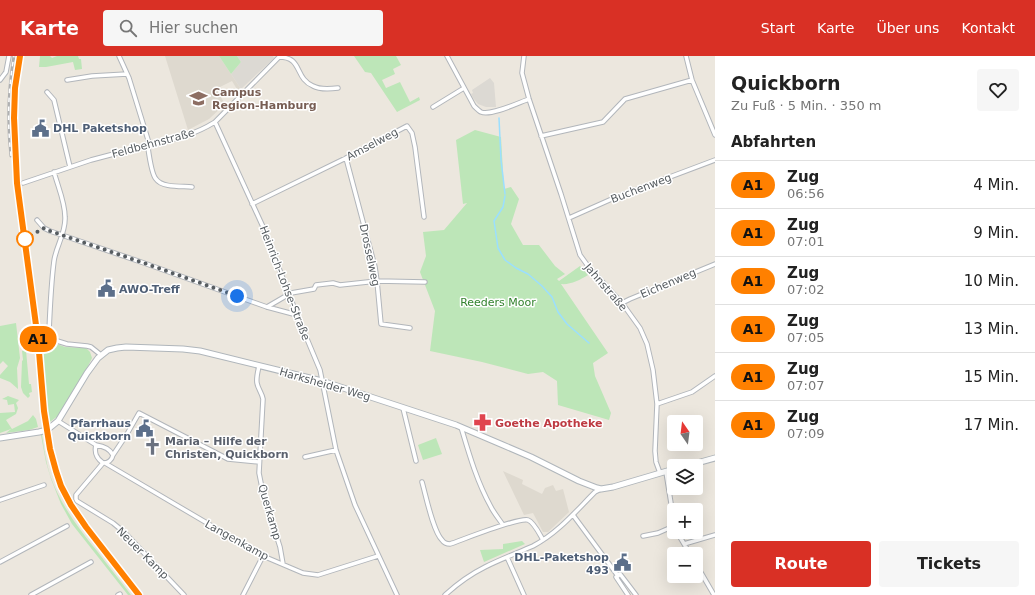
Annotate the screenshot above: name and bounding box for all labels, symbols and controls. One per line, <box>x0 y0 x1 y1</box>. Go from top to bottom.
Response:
search box <box>103 10 383 46</box>
text: Karte <box>20 17 79 39</box>
icon: search <box>117 17 139 39</box>
text: Hier suchen <box>149 19 238 37</box>
text: Start <box>761 20 795 36</box>
text: Karte <box>817 20 854 36</box>
text: Über uns <box>876 20 939 36</box>
text: Kontakt <box>961 20 1015 36</box>
button: heart <box>977 69 1019 111</box>
text: Quickborn <box>731 72 841 94</box>
place label: Campus Region-Hamburg <box>212 86 317 112</box>
school or university icon: Campus Region-Hamburg <box>189 88 209 108</box>
text: Zu Fuß · 5 Min. · 350 m <box>731 98 881 113</box>
public building icon: DHL Paketshop <box>30 118 50 138</box>
place label: DHL Paketshop <box>53 122 147 135</box>
street label: Amselweg <box>344 125 400 163</box>
street label: Feldbehnstraße <box>110 126 196 161</box>
text: Abfahrten <box>731 133 816 151</box>
text: Zug <box>787 168 819 186</box>
street label: Buchenweg <box>609 171 673 206</box>
text: 4 Min. <box>973 176 1019 194</box>
text: A1 <box>743 177 763 193</box>
text: 06:56 <box>787 186 824 201</box>
text: Zug <box>787 216 819 234</box>
street label: Drosselweg <box>357 223 382 288</box>
street label: Heinrich-Lohse-Straße <box>257 224 313 343</box>
text: 9 Min. <box>973 224 1019 242</box>
text: A1 <box>743 225 763 241</box>
unlabelled marker <box>16 230 34 248</box>
text: 07:01 <box>787 234 824 249</box>
street label: Jahnstraße <box>581 260 630 314</box>
text: Zug <box>787 264 819 282</box>
street label: Eichenweg <box>638 266 698 301</box>
text: 10 Min. <box>964 272 1019 290</box>
text: A1 <box>743 273 763 289</box>
public building icon: AWO-Treff <box>96 279 116 299</box>
text: 07:02 <box>787 282 824 297</box>
place label: AWO-Treff <box>119 283 180 296</box>
your location <box>227 286 247 306</box>
park label: Reeders Moor <box>460 296 536 309</box>
text: Zug <box>787 312 819 330</box>
text: 13 Min. <box>964 320 1019 338</box>
text: A1 <box>743 321 763 337</box>
line badge: A1 <box>20 326 56 352</box>
text: 07:05 <box>787 330 824 345</box>
text: A1 <box>28 331 48 347</box>
text: Zug <box>787 360 819 378</box>
street label: Harksheider Weg <box>278 365 372 404</box>
text: 15 Min. <box>964 368 1019 386</box>
text: A1 <box>743 369 763 385</box>
text: 07:07 <box>787 378 824 393</box>
text: Zug <box>787 408 819 426</box>
pharmacy icon: Goethe Apotheke <box>472 413 492 433</box>
north arrow <box>667 415 703 451</box>
map controls <box>667 415 703 583</box>
text: 17 Min. <box>964 416 1019 434</box>
place label: Pfarrhaus Quickborn <box>68 417 131 443</box>
place label: Goethe Apotheke <box>495 417 602 430</box>
text: A1 <box>743 417 763 433</box>
public building icon: Pfarrhaus Quickborn <box>134 419 154 439</box>
text: 07:09 <box>787 426 824 441</box>
place label: Maria – Hilfe der Christen, Quickborn <box>165 435 289 461</box>
church icon: Maria – Hilfe der Christen, Quickborn <box>142 437 162 457</box>
button: layers <box>667 459 703 495</box>
street label: Querkamp <box>255 483 284 542</box>
button: + <box>667 503 703 539</box>
street label: Langenkamp <box>202 517 271 563</box>
street label: Neuer Kamp <box>114 525 171 582</box>
button: Route <box>731 541 871 587</box>
button: Tickets <box>879 541 1019 587</box>
button: − <box>667 547 703 583</box>
place label: DHL-Paketshop 493 <box>514 551 609 577</box>
public building icon: DHL-Paketshop 493 <box>612 553 632 573</box>

